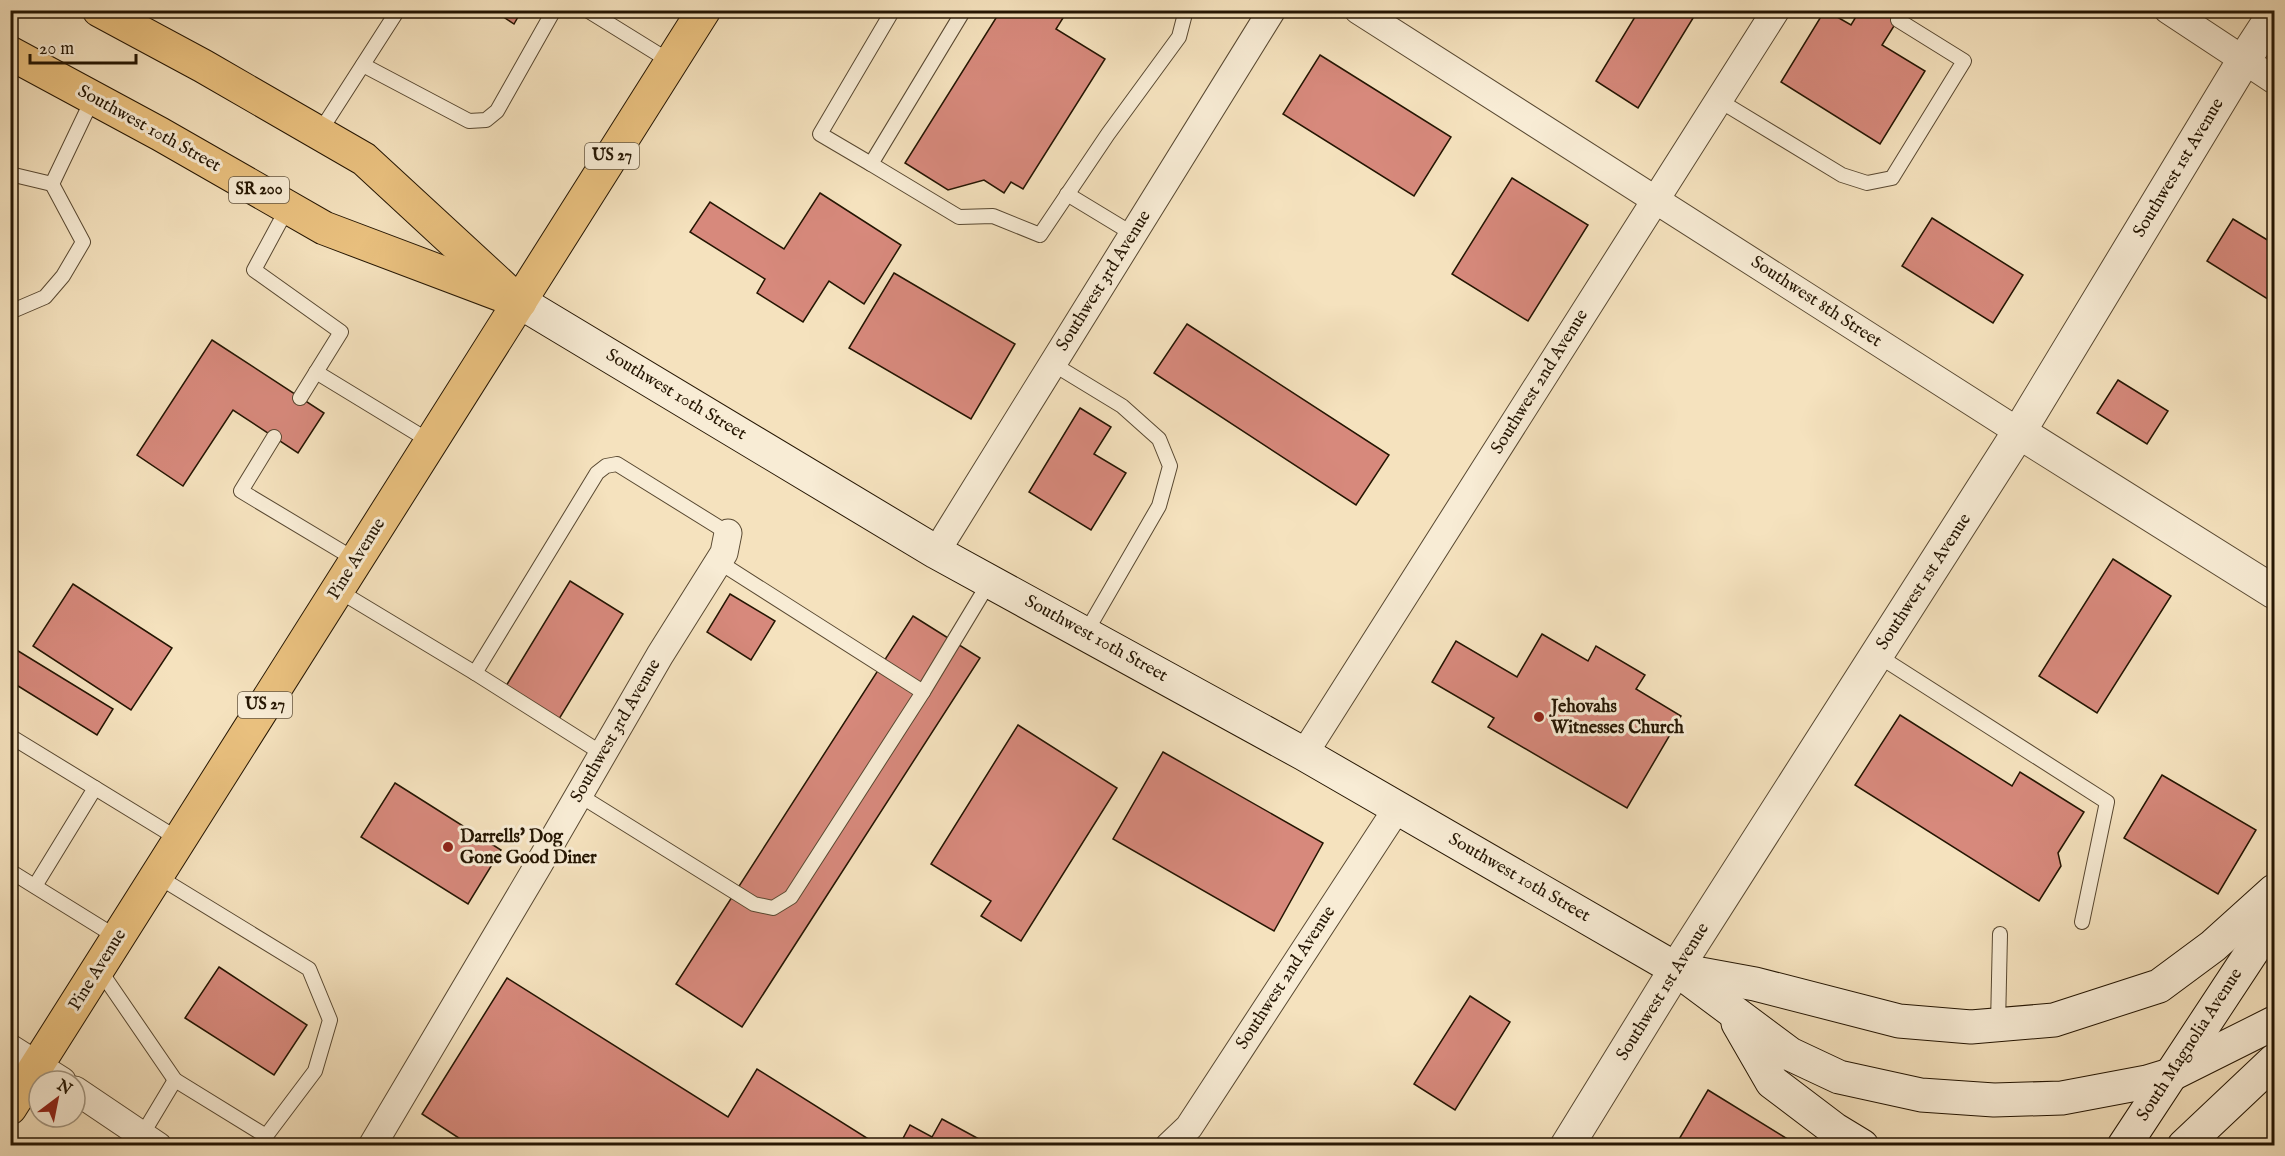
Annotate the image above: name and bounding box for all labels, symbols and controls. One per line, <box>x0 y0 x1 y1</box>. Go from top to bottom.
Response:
scale bar <box>30 27 136 65</box>
text: 20 m <box>39 38 74 61</box>
street label: Southwest 10th Street <box>73 80 225 178</box>
street label: Southwest 1st Avenue <box>2128 94 2230 242</box>
road number: US 27 <box>585 143 639 169</box>
road number: SR 200 <box>229 177 289 203</box>
street label: Southwest 3rd Avenue <box>1051 206 1157 356</box>
street label: Southwest 8th Street <box>1746 251 1886 353</box>
street label: Southwest 2nd Avenue <box>1486 305 1594 459</box>
street label: Southwest 10th Street <box>602 344 750 446</box>
street label: Southwest 1st Avenue <box>1871 509 1977 655</box>
street label: Pine Avenue <box>323 514 391 604</box>
street label: Southwest 10th Street <box>1020 590 1172 688</box>
street label: Southwest 3rd Avenue <box>566 655 666 807</box>
road number: US 27 <box>238 692 292 718</box>
place label: Jehovahs Witnesses Church <box>1549 696 1684 740</box>
marker: Jehovahs Witnesses Church <box>1532 710 1546 724</box>
place label: Darrells' Dog Gone Good Diner <box>460 826 597 870</box>
street label: Southwest 10th Street <box>1444 828 1594 928</box>
marker: Darrells' Dog Gone Good Diner <box>441 840 455 854</box>
street label: Southwest 2nd Avenue <box>1231 902 1341 1054</box>
street label: Southwest 1st Avenue <box>1611 919 1715 1065</box>
street label: Pine Avenue <box>64 925 132 1015</box>
street label: South Magnolia Avenue <box>2132 964 2248 1126</box>
north arrow <box>27 1069 87 1129</box>
text: N <box>52 1075 75 1100</box>

